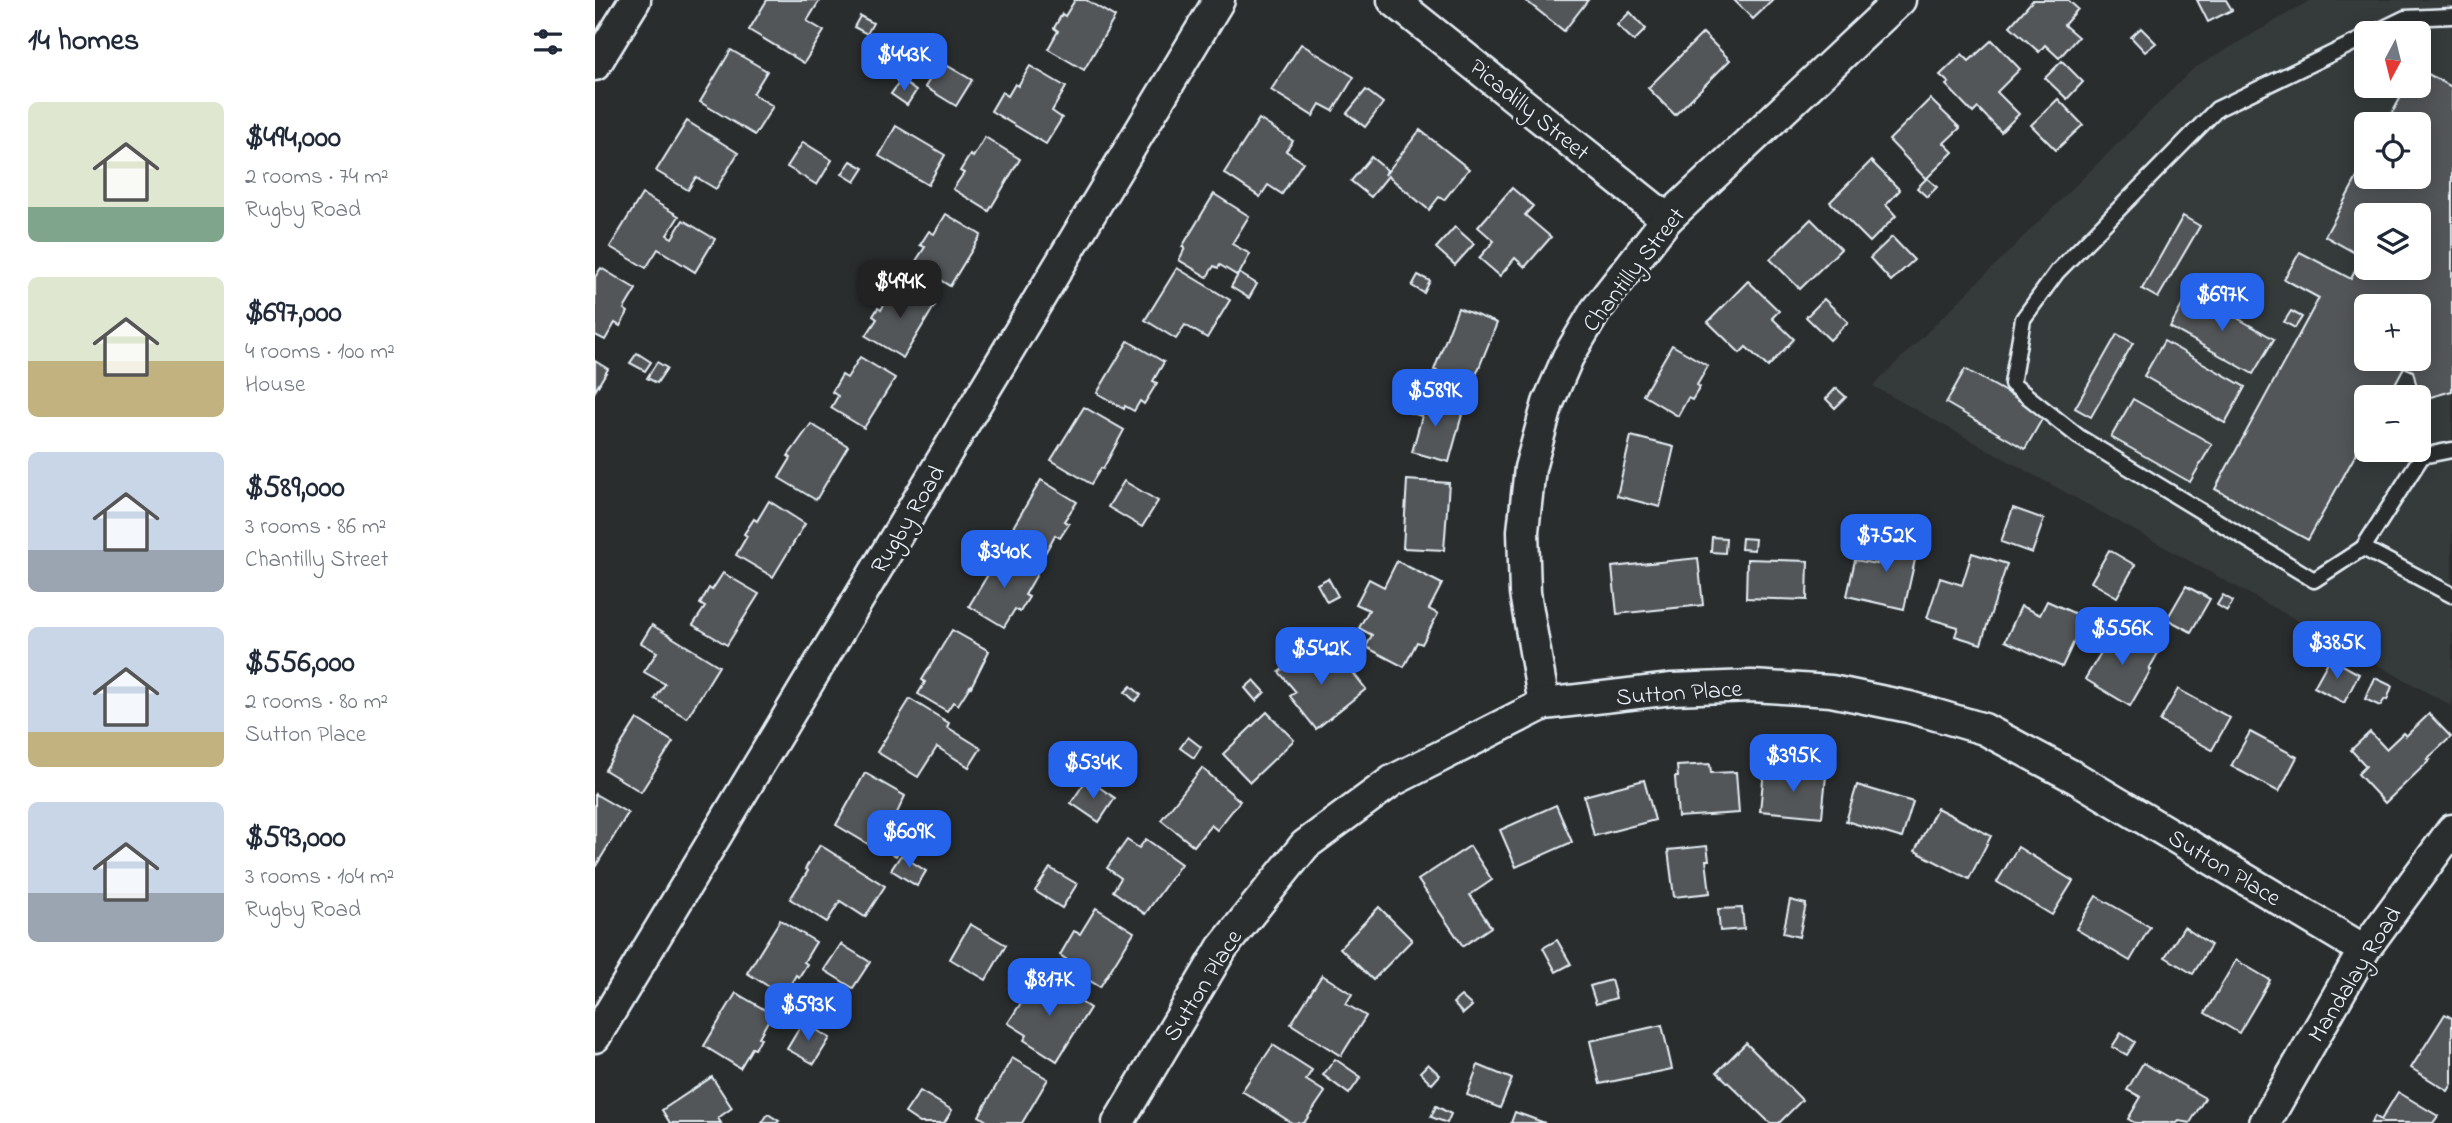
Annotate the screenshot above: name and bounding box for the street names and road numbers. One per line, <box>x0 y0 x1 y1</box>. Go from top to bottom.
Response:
street label: Picadilly Street <box>1460 51 1596 171</box>
street label: Chantilly Street <box>1575 201 1696 341</box>
street label: Rugby Road <box>863 459 956 582</box>
street label: Sutton Place <box>1615 673 1744 716</box>
street label: Sutton Place <box>2161 822 2287 917</box>
street label: Mandalay Road <box>2300 900 2413 1051</box>
street label: Sutton Place <box>1156 923 1253 1049</box>

